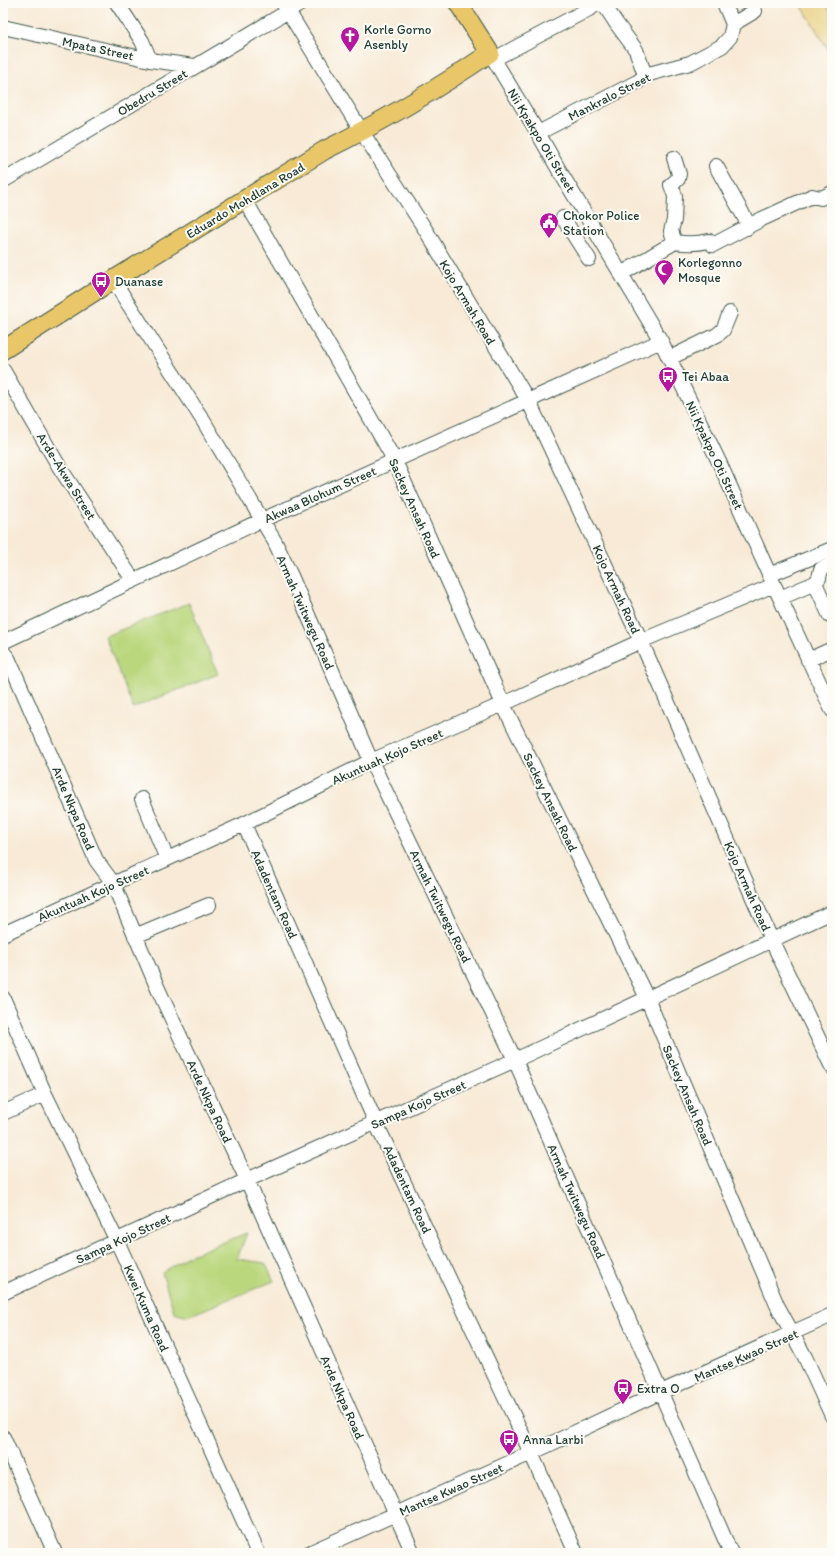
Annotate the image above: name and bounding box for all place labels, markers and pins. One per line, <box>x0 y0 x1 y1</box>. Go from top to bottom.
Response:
place label: Korle Gorno Asenbly <box>364 22 432 52</box>
church icon: Korle Gorno Asenbly <box>339 25 361 53</box>
place label: Chokor Police Station <box>563 208 639 238</box>
public building icon: Chokor Police Station <box>538 211 560 239</box>
place label: Korlegonno Mosque <box>678 255 742 285</box>
mosque icon: Korlegonno Mosque <box>653 258 675 286</box>
bus stop icon: Duanase <box>90 270 112 298</box>
place label: Duanase <box>115 274 163 289</box>
bus stop icon: Tei Abaa <box>657 365 679 393</box>
place label: Tei Abaa <box>682 369 729 384</box>
bus stop icon: Extra O <box>612 1377 634 1405</box>
place label: Extra O <box>637 1381 680 1396</box>
bus stop icon: Anna Larbi <box>498 1428 520 1456</box>
place label: Anna Larbi <box>523 1432 583 1447</box>

